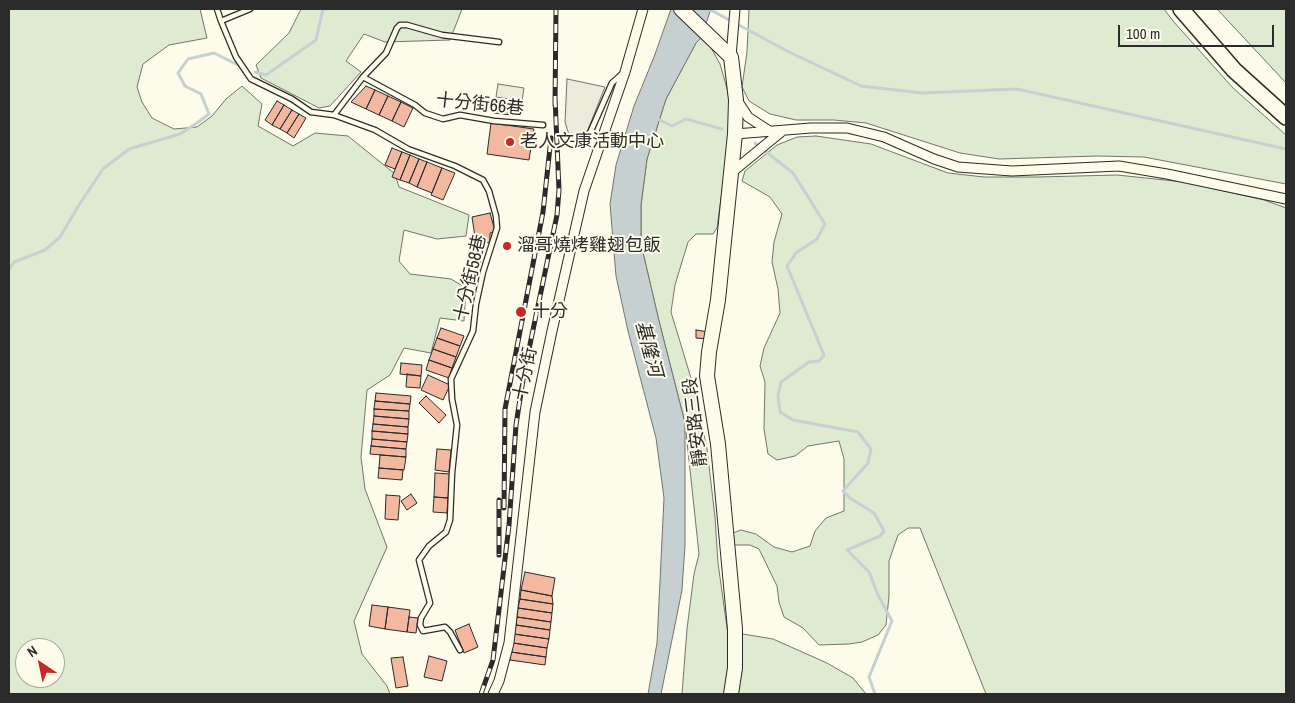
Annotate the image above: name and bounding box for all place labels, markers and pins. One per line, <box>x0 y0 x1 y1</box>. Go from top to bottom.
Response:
place label: 老人文康活動中心 <box>520 131 664 153</box>
marker: 老人文康活動中心 <box>504 136 516 148</box>
place label: 溜哥燒烤雞翅包飯 <box>517 235 661 257</box>
marker: 溜哥燒烤雞翅包飯 <box>501 240 513 252</box>
place label: 十分 <box>532 301 568 323</box>
marker: 十分 <box>514 305 528 319</box>

